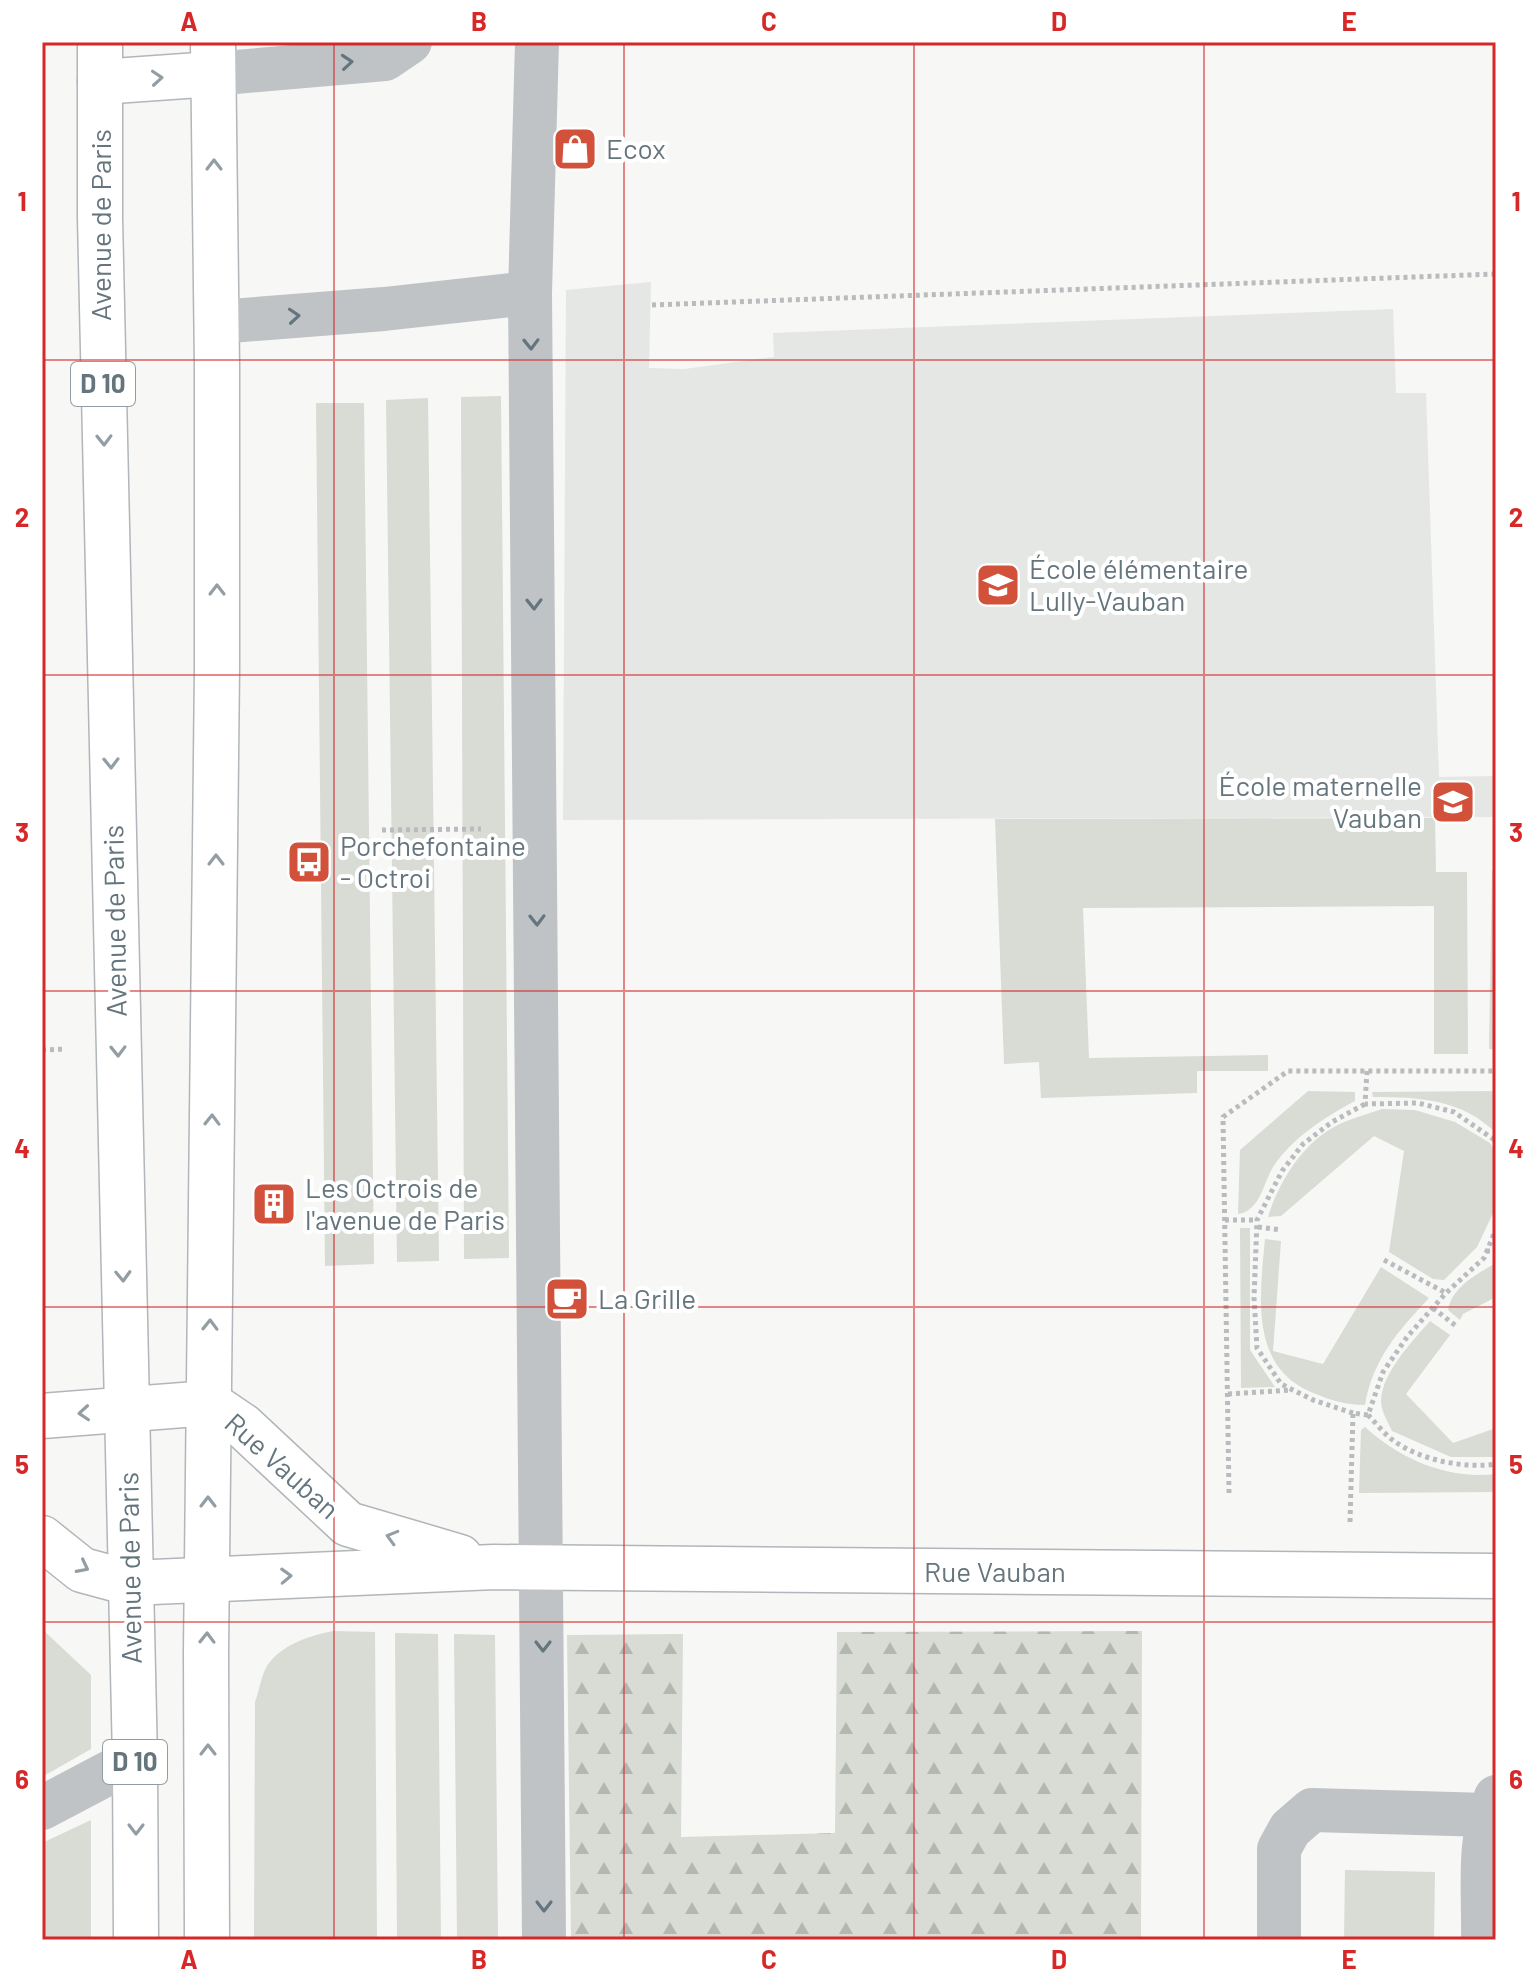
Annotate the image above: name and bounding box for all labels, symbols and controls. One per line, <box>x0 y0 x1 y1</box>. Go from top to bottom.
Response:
text: A <box>180 5 198 36</box>
text: B <box>471 5 487 36</box>
text: C <box>761 5 777 36</box>
text: D <box>1051 5 1067 36</box>
text: E <box>1341 5 1357 36</box>
one-way arrow <box>341 54 354 71</box>
one-way arrow <box>151 70 164 87</box>
shop icon: Ecox <box>551 125 599 173</box>
street label: Avenue de Paris <box>83 129 117 321</box>
place label: Ecox <box>606 131 666 165</box>
one-way arrow <box>205 158 223 171</box>
text: 1 <box>17 185 27 216</box>
text: 1 <box>1511 185 1521 216</box>
one-way arrow <box>288 308 301 325</box>
one-way arrow <box>522 338 540 351</box>
road number: D 10 <box>71 362 135 406</box>
one-way arrow <box>96 434 113 447</box>
text: 2 <box>15 501 29 532</box>
text: 2 <box>1509 501 1523 532</box>
place label: École élémentaire Lully-Vauban <box>1029 551 1249 617</box>
school or university icon: École élémentaire Lully-Vauban <box>974 561 1022 609</box>
one-way arrow <box>208 583 226 596</box>
one-way arrow <box>525 598 542 611</box>
one-way arrow <box>103 757 120 770</box>
place label: École maternelle Vauban <box>1218 768 1422 834</box>
school or university icon: École maternelle Vauban <box>1429 778 1477 826</box>
text: 3 <box>15 816 29 847</box>
text: 3 <box>1509 816 1523 847</box>
street label: Avenue de Paris <box>95 825 133 1017</box>
place label: Porchefontaine - Octroi <box>340 828 526 894</box>
bus stop icon: Porchefontaine - Octroi <box>285 838 333 886</box>
one-way arrow <box>207 853 225 866</box>
one-way arrow <box>528 914 545 927</box>
one-way arrow <box>110 1045 127 1058</box>
one-way arrow <box>204 1113 221 1126</box>
text: 4 <box>14 1132 30 1163</box>
text: 4 <box>1508 1132 1524 1163</box>
place label: Les Octrois de l'avenue de Paris <box>305 1170 505 1236</box>
building icon: Les Octrois de l'avenue de Paris <box>250 1180 298 1228</box>
one-way arrow <box>114 1270 131 1283</box>
cafe icon: La Grille <box>543 1275 591 1323</box>
place label: La Grille <box>598 1281 696 1315</box>
one-way arrow <box>201 1318 219 1331</box>
one-way arrow <box>77 1404 90 1421</box>
street label: Rue Vauban <box>219 1405 347 1525</box>
text: 5 <box>15 1448 29 1479</box>
text: 5 <box>1509 1448 1523 1479</box>
street label: Avenue de Paris <box>110 1472 148 1664</box>
one-way arrow <box>200 1495 217 1508</box>
one-way arrow <box>386 1530 400 1546</box>
street label: Rue Vauban <box>924 1554 1066 1588</box>
one-way arrow <box>75 1557 89 1573</box>
one-way arrow <box>280 1568 293 1585</box>
one-way arrow <box>198 1631 215 1644</box>
one-way arrow <box>534 1640 552 1653</box>
road number: D 10 <box>103 1740 167 1784</box>
one-way arrow <box>199 1743 217 1756</box>
text: 6 <box>15 1763 29 1794</box>
text: 6 <box>1509 1763 1523 1794</box>
one-way arrow <box>127 1823 145 1836</box>
one-way arrow <box>535 1900 553 1913</box>
text: A <box>180 1943 198 1974</box>
text: B <box>471 1943 487 1974</box>
text: C <box>761 1943 777 1974</box>
text: D <box>1051 1943 1067 1974</box>
text: E <box>1341 1943 1357 1974</box>

